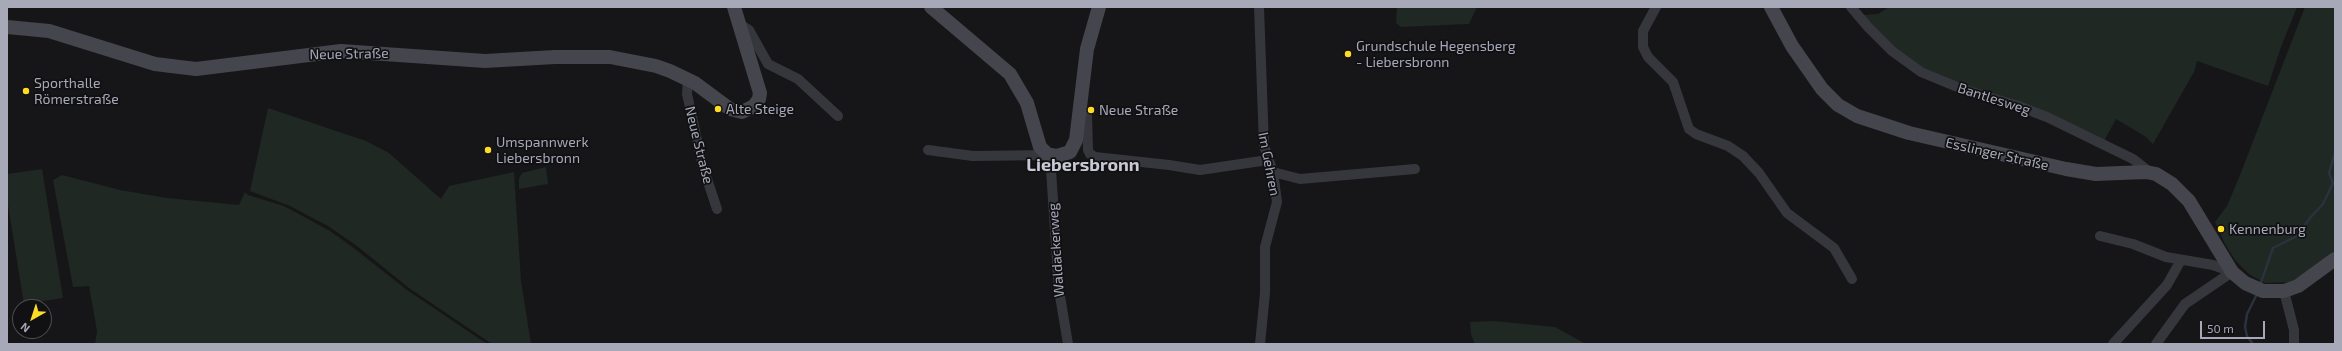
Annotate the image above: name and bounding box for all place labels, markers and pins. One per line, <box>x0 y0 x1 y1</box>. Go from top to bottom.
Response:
place label: Grundschule Hegensberg - Liebersbronn <box>1356 38 1516 70</box>
marker: Grundschule Hegensberg - Liebersbronn <box>1343 49 1353 59</box>
place label: Sporthalle Römerstraße <box>34 75 119 108</box>
marker: Sporthalle Römerstraße <box>21 86 31 96</box>
place label: Alte Steige <box>726 101 794 117</box>
place label: Neue Straße <box>1099 102 1178 118</box>
marker: Alte Steige <box>713 104 723 114</box>
marker: Neue Straße <box>1086 105 1096 115</box>
place label: Umspannwerk Liebersbronn <box>496 134 589 166</box>
marker: Umspannwerk Liebersbronn <box>483 145 493 155</box>
place label: Kennenburg <box>2229 221 2306 237</box>
marker: Kennenburg <box>2216 224 2226 234</box>

